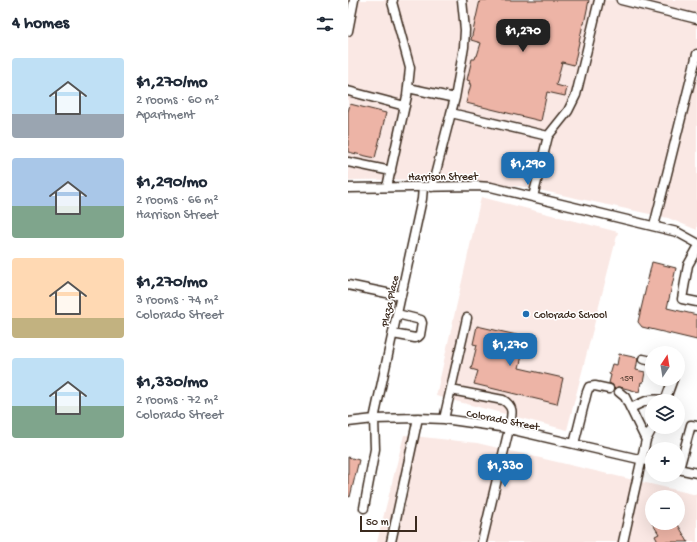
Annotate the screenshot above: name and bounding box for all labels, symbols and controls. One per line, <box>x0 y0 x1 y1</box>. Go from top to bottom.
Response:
icon: filters <box>314 13 336 35</box>
text: 4 homes <box>12 14 69 34</box>
pin: $1,270 <box>490 19 556 53</box>
text: $1,270 <box>505 24 541 39</box>
text: $1,270/mo <box>136 73 208 93</box>
icon: home <box>44 74 92 122</box>
text: 2 rooms · 60 m² <box>136 93 219 108</box>
text: Apartment <box>136 108 195 123</box>
pin: $1,290 <box>495 152 561 186</box>
text: $1,290 <box>510 157 546 172</box>
street label: Harrison Street <box>408 172 479 184</box>
text: $1,290/mo <box>136 173 207 193</box>
icon: home <box>44 174 92 222</box>
text: 2 rooms · 66 m² <box>136 193 218 208</box>
text: Harrison Street <box>136 208 218 223</box>
text: $1,270/mo <box>136 273 208 293</box>
icon: home <box>44 274 92 322</box>
street label: Plaza Place <box>379 274 402 329</box>
text: 3 rooms · 74 m² <box>136 293 219 308</box>
text: Colorado Street <box>136 308 223 323</box>
marker: Colorado School <box>521 309 531 319</box>
place label: Colorado School <box>534 310 608 322</box>
pin: $1,270 <box>477 333 543 367</box>
text: $1,270 <box>492 338 528 353</box>
north arrow <box>645 346 685 386</box>
map controls <box>645 346 685 530</box>
text: $1,330/mo <box>136 373 208 393</box>
icon: home <box>44 374 92 422</box>
house number: 159 <box>620 374 634 385</box>
text: 2 rooms · 72 m² <box>136 393 218 408</box>
button: layers <box>645 394 685 434</box>
text: Colorado Street <box>136 408 223 423</box>
street label: Colorado Street <box>465 408 542 434</box>
button: + <box>645 442 685 482</box>
pin: $1,330 <box>472 454 538 488</box>
text: $1,330 <box>487 459 523 474</box>
button: − <box>645 490 685 530</box>
scale bar <box>360 514 417 533</box>
text: 50 m <box>366 517 388 529</box>

